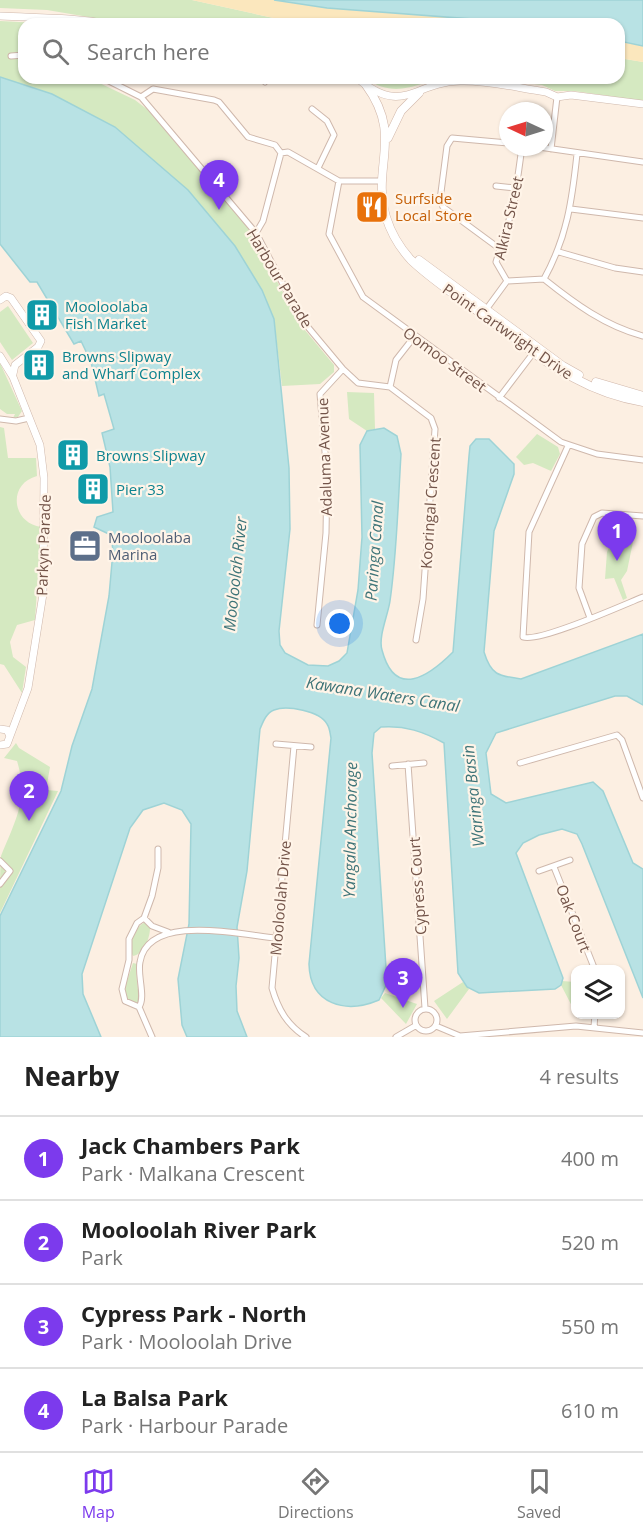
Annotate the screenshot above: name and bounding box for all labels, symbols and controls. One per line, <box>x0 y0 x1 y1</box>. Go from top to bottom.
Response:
search box <box>18 18 625 84</box>
icon: search <box>39 35 72 68</box>
text: Search here <box>87 36 210 66</box>
north arrow <box>499 102 553 156</box>
pin: 4 <box>200 160 238 210</box>
street label: Alkira Street <box>489 174 527 262</box>
place label: Surfside Local Store <box>395 188 472 225</box>
restaurant icon: Surfside Local Store <box>354 189 390 225</box>
street label: Harbour Parade <box>242 225 318 331</box>
street label: Point Cartwright Drive <box>439 279 577 383</box>
place label: Mooloolaba Fish Market <box>65 296 148 333</box>
building icon: Mooloolaba Fish Market <box>24 297 60 333</box>
street label: Oomoo Street <box>399 322 491 396</box>
place label: Browns Slipway and Wharf Complex <box>62 346 201 383</box>
building icon: Browns Slipway and Wharf Complex <box>21 347 57 383</box>
street label: Adaluma Avenue <box>312 398 336 516</box>
building icon: Browns Slipway <box>55 437 91 473</box>
street label: Kooringal Crescent <box>415 437 445 569</box>
place label: Browns Slipway <box>96 445 206 465</box>
building icon: Pier 33 <box>75 471 111 507</box>
place label: Pier 33 <box>116 479 164 499</box>
street label: Parkyn Parade <box>31 494 55 596</box>
water label: Paringa Canal <box>360 499 389 602</box>
pin: 1 <box>598 512 636 561</box>
water label: Mooloolah River <box>218 515 252 632</box>
place label: Mooloolaba Marina <box>108 527 191 564</box>
office icon: Mooloolaba Marina <box>67 528 103 564</box>
your location <box>325 609 354 638</box>
water label: Kawana Waters Canal <box>305 671 462 717</box>
water label: Waringa Basin <box>457 744 489 848</box>
water label: Yangala Anchorage <box>338 762 362 898</box>
pin: 2 <box>9 772 48 821</box>
street label: Cypress Court <box>404 836 430 936</box>
street label: Mooloolah Drive <box>265 840 295 956</box>
street label: Oak Court <box>552 881 596 955</box>
pin: 3 <box>384 958 422 1008</box>
map controls <box>571 965 625 1019</box>
button: layers <box>571 965 625 1019</box>
text: Nearby <box>24 1058 119 1094</box>
text: 4 results <box>539 1063 619 1090</box>
text: Jack Chambers Park <box>81 1130 300 1160</box>
text: 1 <box>38 1145 49 1172</box>
text: 400 m <box>561 1145 619 1172</box>
text: Park · Malkana Crescent <box>81 1160 305 1187</box>
text: Mooloolah River Park <box>81 1214 316 1244</box>
text: 2 <box>38 1229 49 1256</box>
text: 520 m <box>561 1229 619 1256</box>
text: Park <box>81 1244 123 1271</box>
text: Cypress Park - North <box>81 1298 307 1328</box>
text: 3 <box>38 1313 49 1340</box>
text: 550 m <box>561 1313 619 1340</box>
text: Park · Mooloolah Drive <box>81 1328 292 1355</box>
text: La Balsa Park <box>81 1382 228 1412</box>
text: 4 <box>38 1397 49 1424</box>
text: 610 m <box>561 1397 619 1424</box>
text: Park · Harbour Parade <box>81 1412 288 1439</box>
tab: Map <box>82 1465 115 1523</box>
tab: Directions <box>278 1465 354 1523</box>
tab: Saved <box>517 1465 561 1523</box>

